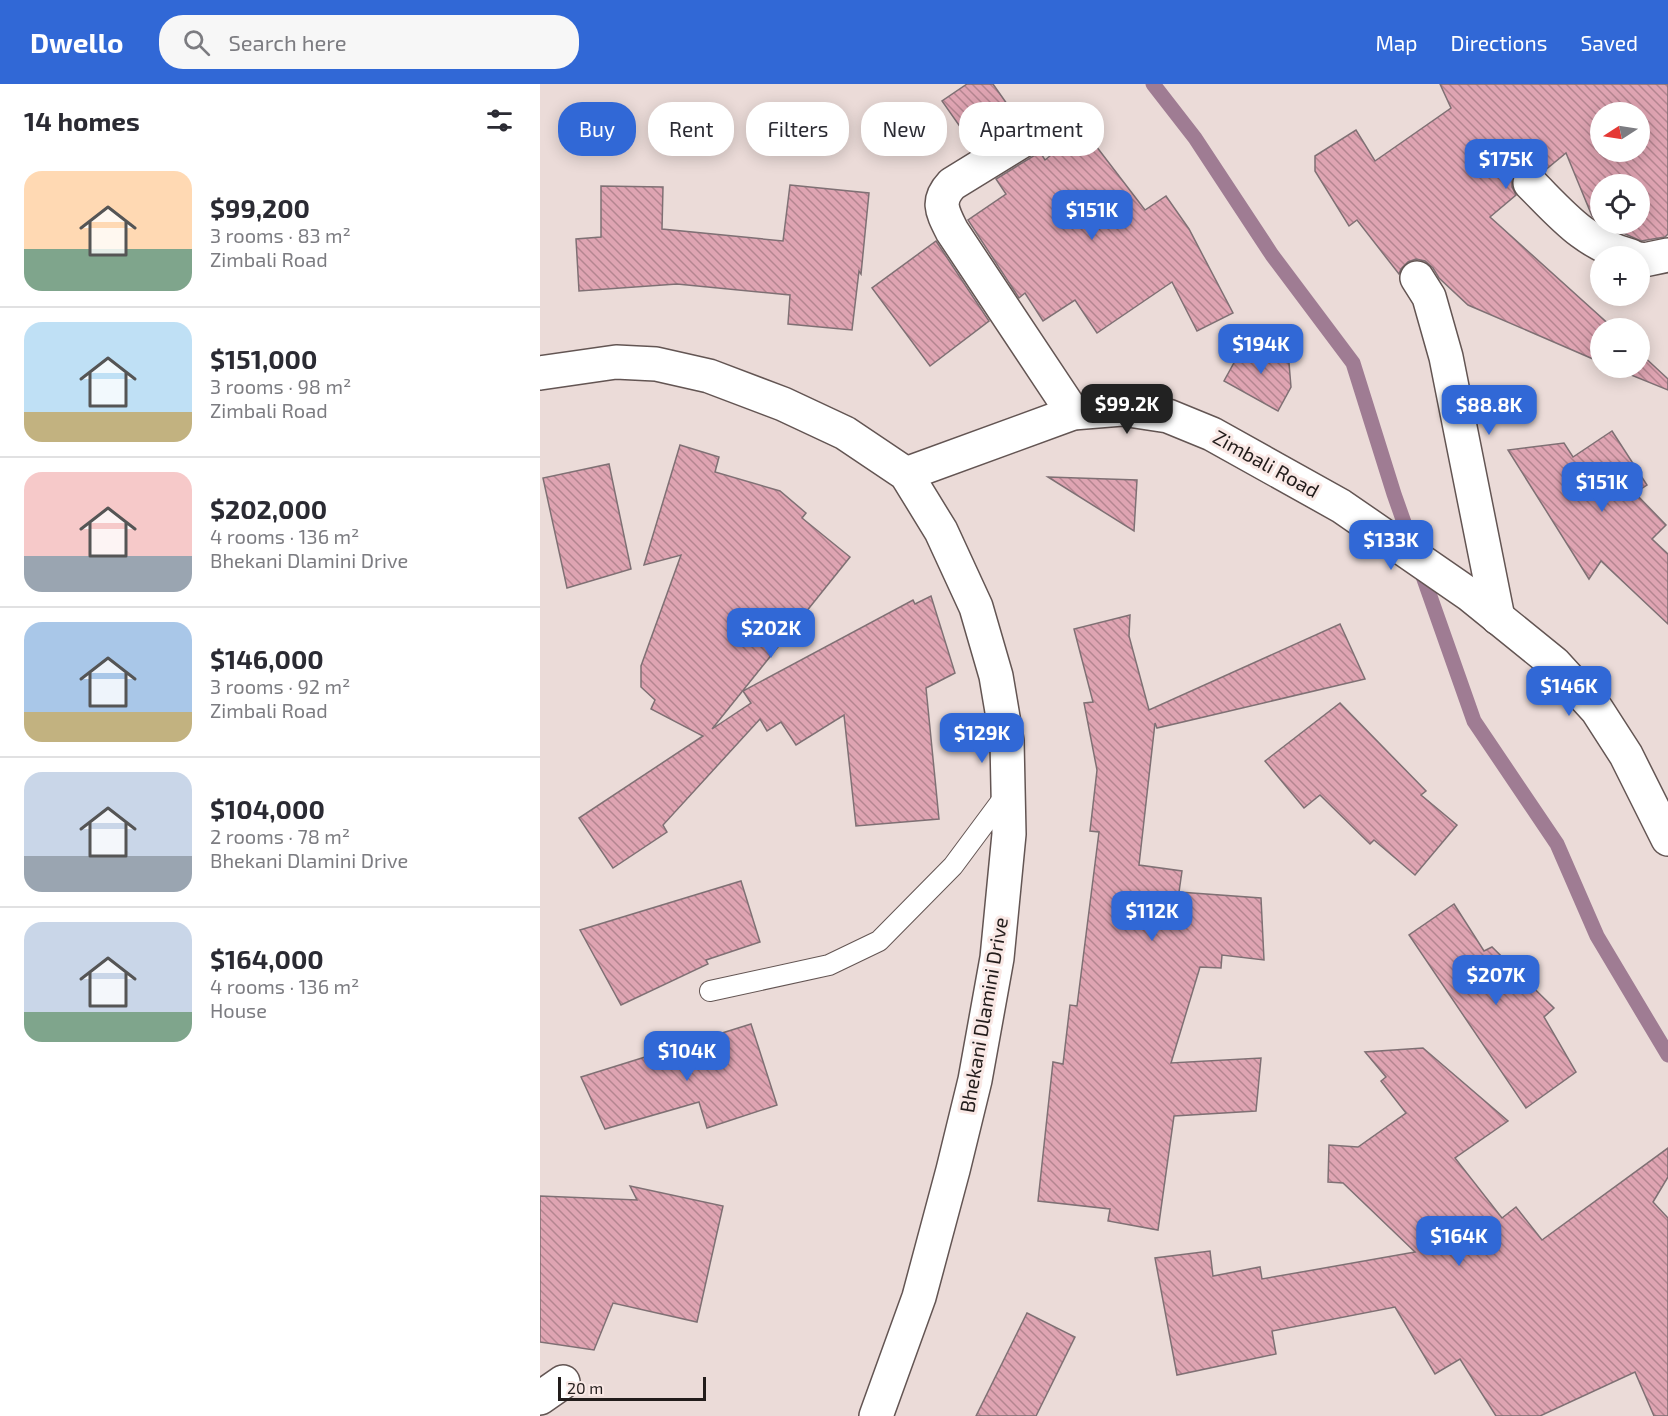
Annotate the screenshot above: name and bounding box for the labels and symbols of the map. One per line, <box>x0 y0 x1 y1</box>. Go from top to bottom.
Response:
north arrow <box>1590 102 1650 162</box>
pin: $175K <box>1464 139 1548 190</box>
pin: $151K <box>1050 190 1134 241</box>
pin: $194K <box>1219 324 1303 375</box>
pin: $99.2K <box>1078 384 1176 435</box>
pin: $88.8K <box>1440 385 1538 436</box>
street label: Zimbali Road <box>1209 424 1324 502</box>
pin: $151K <box>1560 462 1644 513</box>
pin: $133K <box>1349 520 1433 571</box>
pin: $202K <box>729 608 813 659</box>
pin: $146K <box>1527 666 1611 717</box>
pin: $129K <box>940 713 1024 764</box>
pin: $112K <box>1110 891 1194 942</box>
street label: Bhekani Dlamini Drive <box>954 915 1012 1114</box>
pin: $207K <box>1454 955 1538 1006</box>
pin: $104K <box>645 1031 729 1082</box>
pin: $164K <box>1417 1216 1501 1267</box>
scale bar <box>558 1374 706 1402</box>

